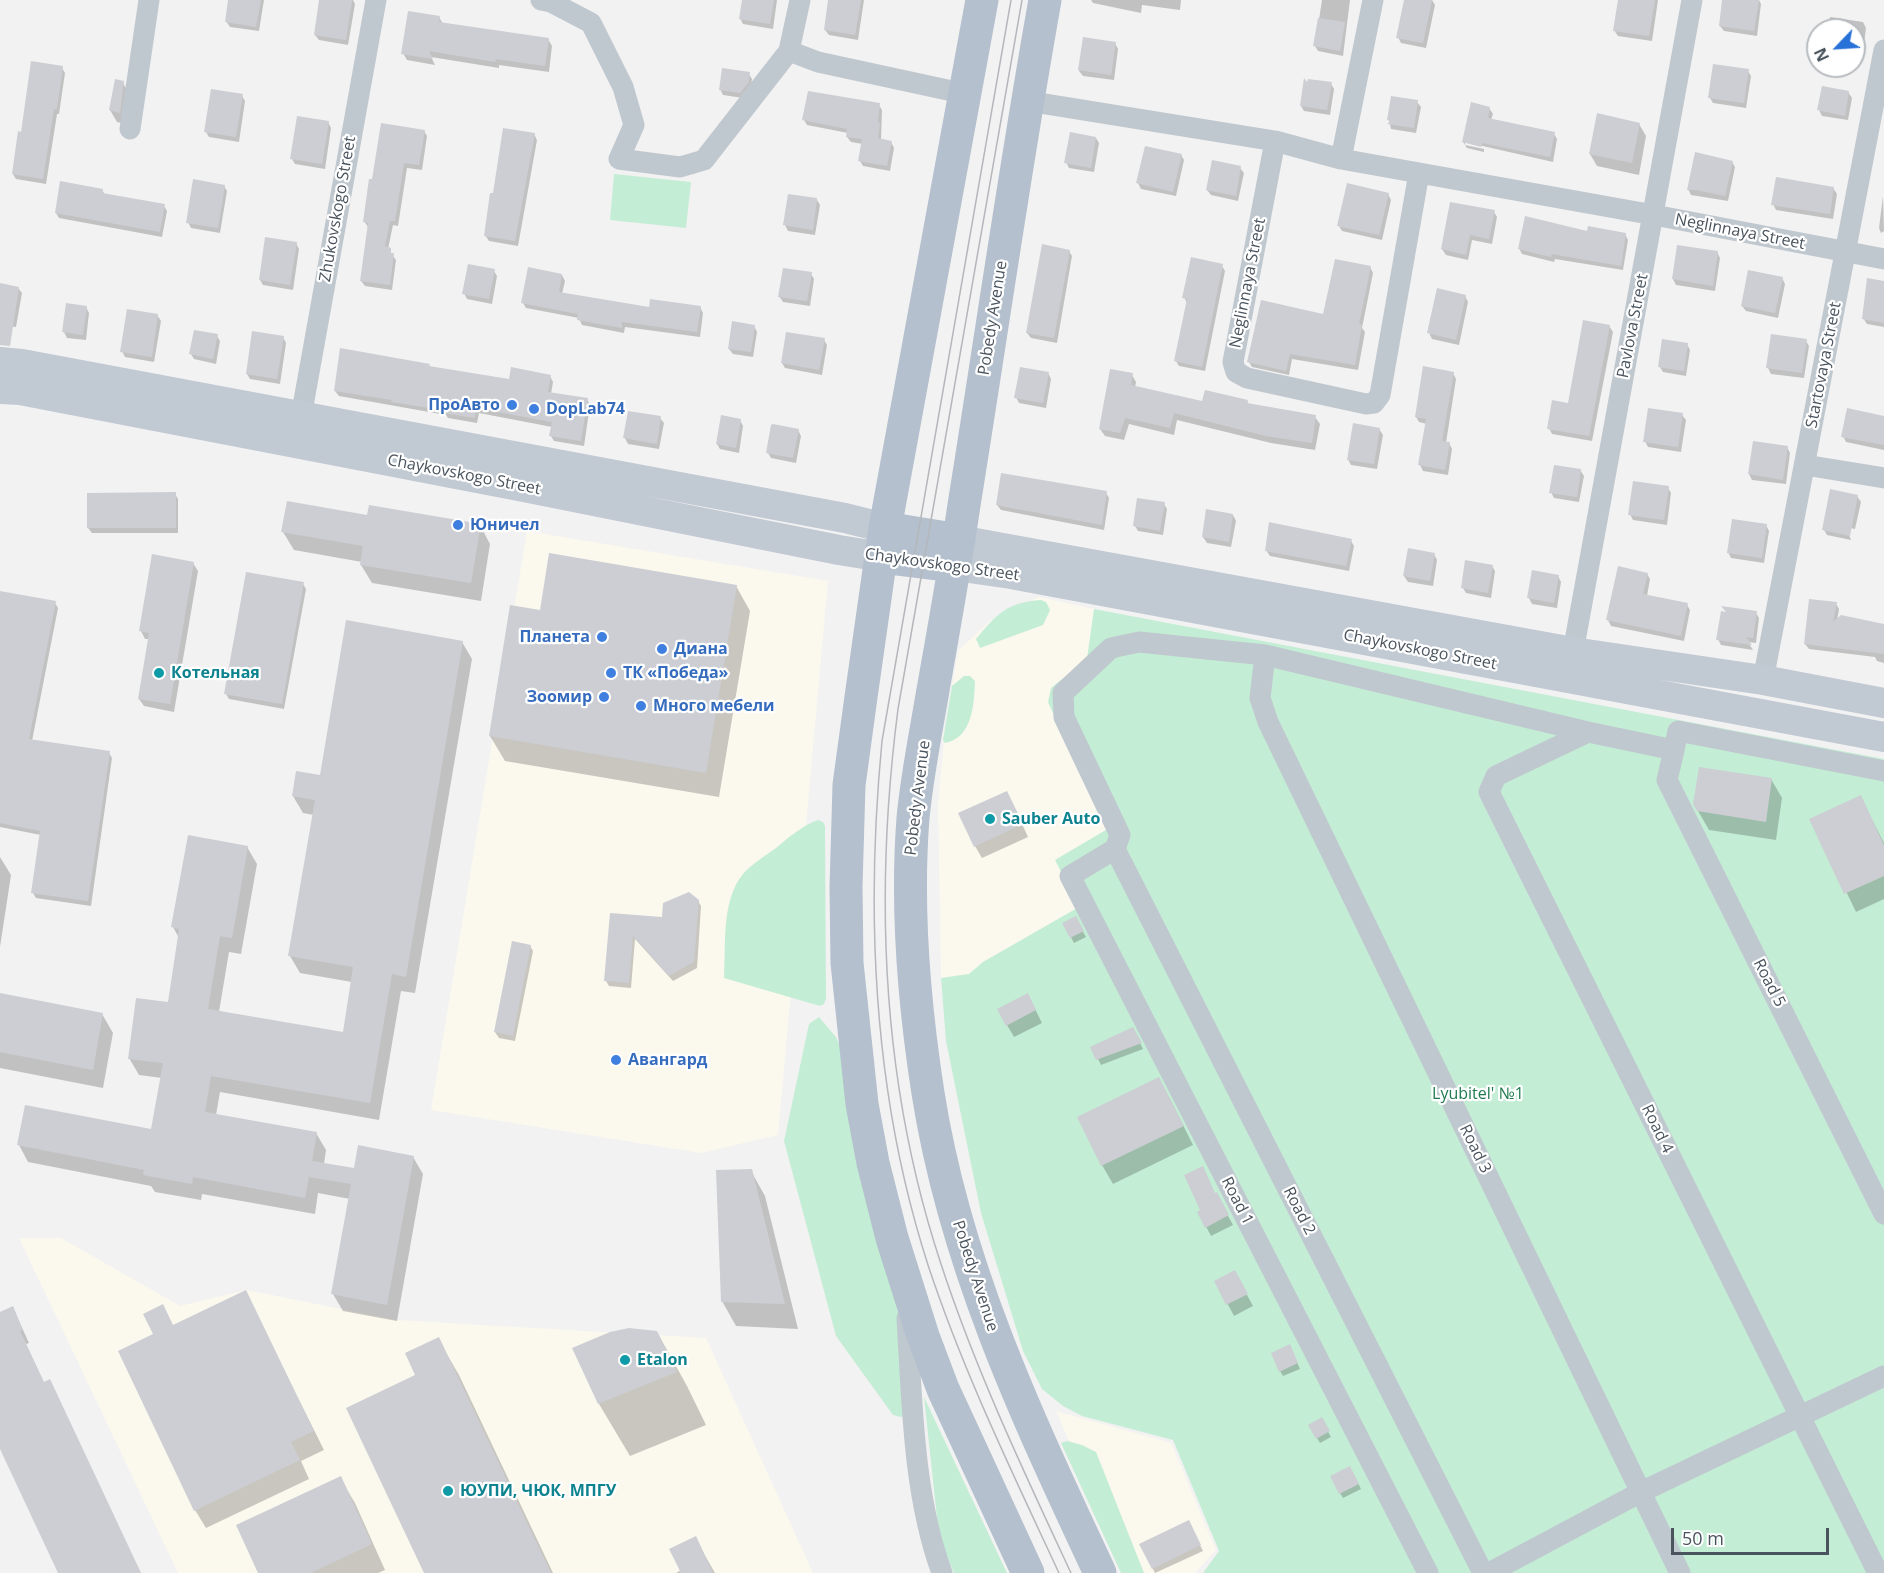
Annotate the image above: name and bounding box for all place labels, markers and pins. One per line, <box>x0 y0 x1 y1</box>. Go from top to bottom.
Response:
place label: ПроАвто <box>428 395 500 415</box>
marker: ПроАвто <box>505 398 519 412</box>
place label: DopLab74 <box>546 399 625 419</box>
marker: DopLab74 <box>527 402 541 416</box>
place label: Юничел <box>470 515 540 535</box>
marker: Юничел <box>451 518 465 532</box>
place label: Планета <box>520 627 590 647</box>
marker: Планета <box>595 630 609 644</box>
place label: Диана <box>674 639 728 659</box>
marker: Диана <box>655 642 669 656</box>
place label: Котельная <box>171 663 260 683</box>
place label: ТК «Победа» <box>623 663 728 683</box>
marker: Котельная <box>152 666 166 680</box>
marker: ТК «Победа» <box>604 666 618 680</box>
place label: Зоомир <box>527 687 592 707</box>
marker: Зоомир <box>597 690 611 704</box>
place label: Много мебели <box>653 696 775 716</box>
marker: Много мебели <box>634 699 648 713</box>
place label: Sauber Auto <box>1002 809 1100 829</box>
marker: Sauber Auto <box>983 812 997 826</box>
place label: Авангард <box>628 1050 707 1070</box>
marker: Авангард <box>609 1053 623 1067</box>
place label: Etalon <box>637 1350 688 1370</box>
marker: Etalon <box>618 1353 632 1367</box>
place label: ЮУПИ, ЧЮК, МПГУ <box>460 1481 616 1501</box>
marker: ЮУПИ, ЧЮК, МПГУ <box>441 1484 455 1498</box>

